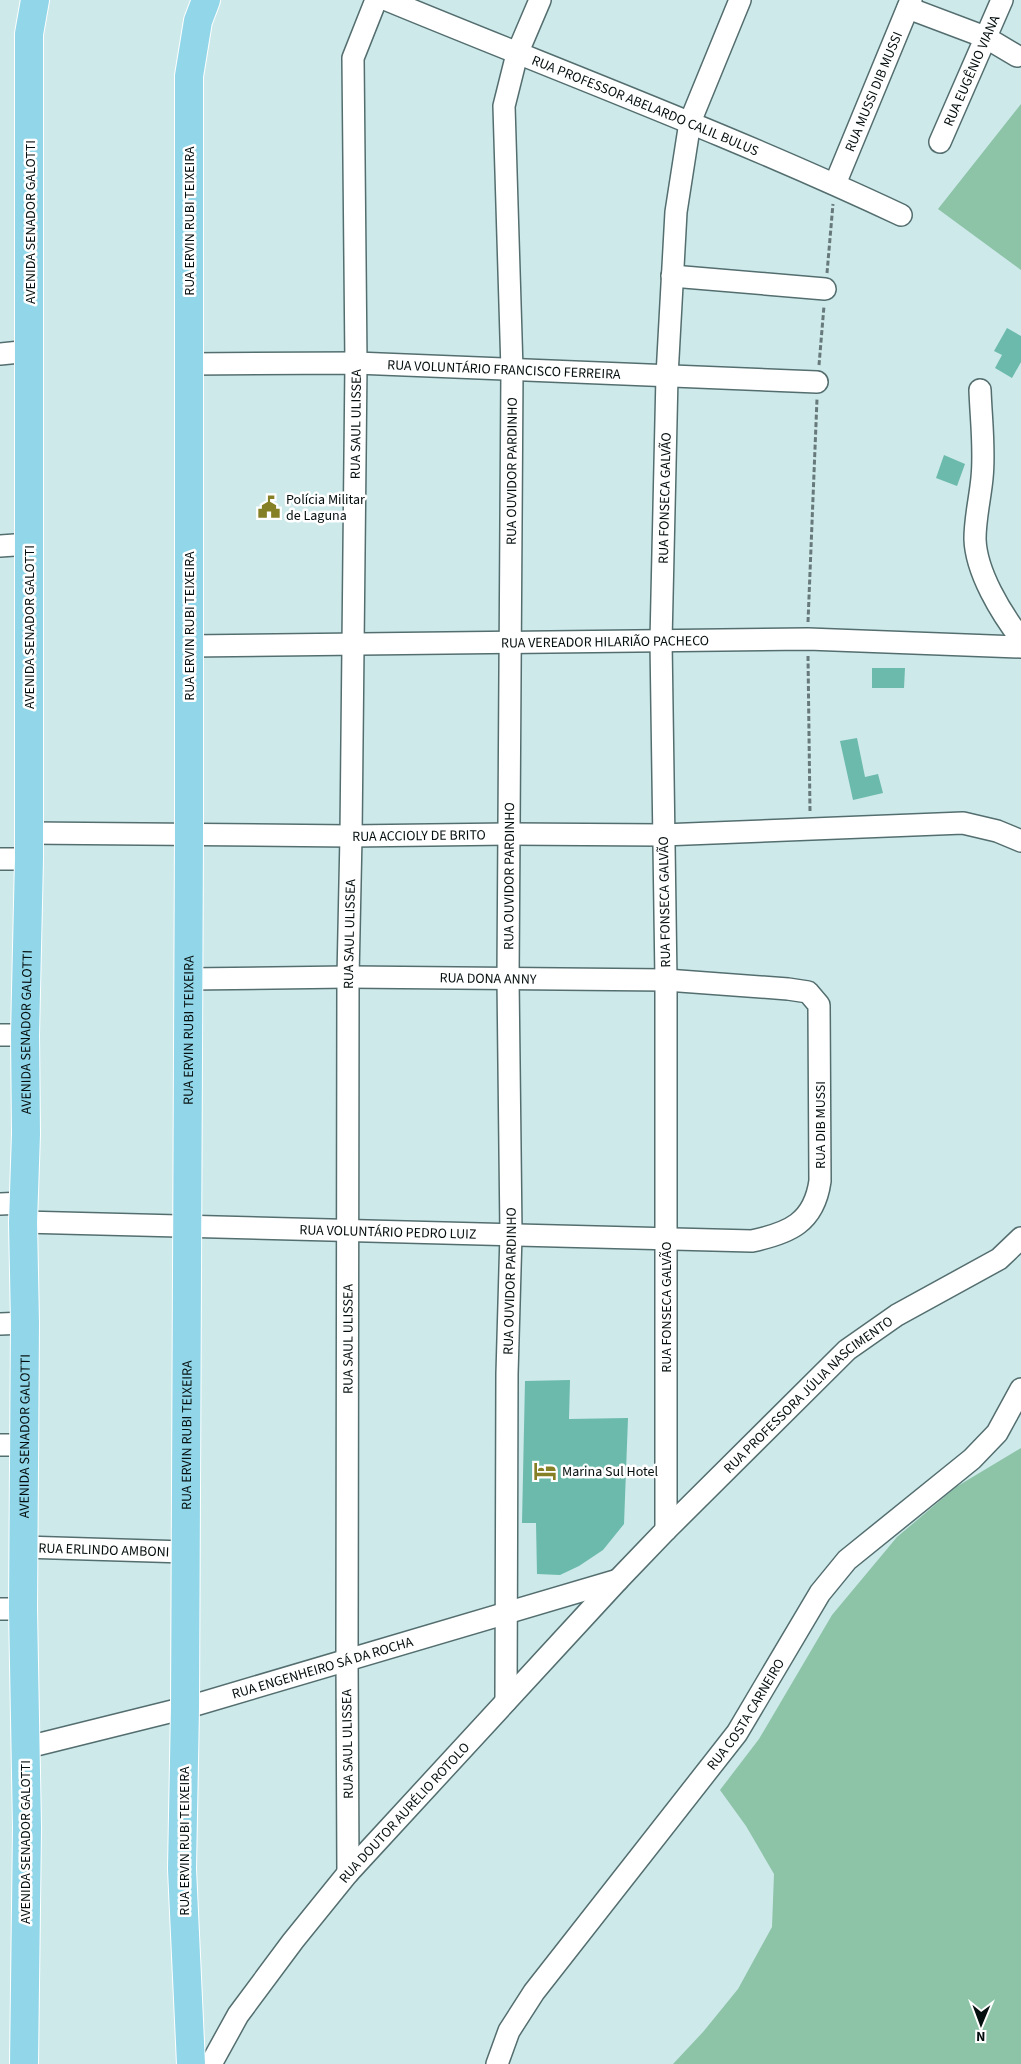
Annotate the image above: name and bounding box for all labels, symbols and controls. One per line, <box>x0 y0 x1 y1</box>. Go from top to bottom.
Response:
street label: RUA EUGÊNIO VIANA <box>939 12 1005 130</box>
street label: RUA MUSSI DIB MUSSI <box>840 29 908 155</box>
street label: RUA PROFESSOR ABELARDO CALIL BULUS <box>529 51 762 161</box>
street label: AVENIDA SENADOR GALOTTI <box>21 140 41 304</box>
street label: RUA ERVIN RUBI TEIXEIRA <box>180 146 200 296</box>
street label: RUA VOLUNTÁRIO FRANCISCO FERREIRA <box>387 355 621 385</box>
street label: RUA SAUL ULISSEA <box>346 369 367 479</box>
street label: RUA OUVIDOR PARDINHO <box>502 397 523 545</box>
street label: RUA FONSECA GALVÃO <box>654 432 677 564</box>
place label: Polícia Militar de Laguna <box>286 490 365 526</box>
public building icon: Polícia Militar de Laguna <box>256 494 282 520</box>
street label: AVENIDA SENADOR GALOTTI <box>20 545 40 709</box>
street label: RUA ERVIN RUBI TEIXEIRA <box>180 551 200 701</box>
street label: RUA VEREADOR HILARIÃO PACHECO <box>501 631 709 653</box>
street label: RUA OUVIDOR PARDINHO <box>499 802 520 950</box>
street label: RUA ACCIOLY DE BRITO <box>352 825 486 847</box>
street label: RUA FONSECA GALVÃO <box>654 836 676 968</box>
street label: RUA SAUL ULISSEA <box>339 878 361 989</box>
street label: AVENIDA SENADOR GALOTTI <box>16 950 38 1114</box>
street label: RUA ERVIN RUBI TEIXEIRA <box>179 955 199 1105</box>
street label: RUA DONA ANNY <box>439 968 537 990</box>
street label: RUA DIB MUSSI <box>811 1081 831 1169</box>
street label: RUA OUVIDOR PARDINHO <box>499 1207 522 1355</box>
street label: RUA VOLUNTÁRIO PEDRO LUIZ <box>299 1220 477 1245</box>
street label: RUA FONSECA GALVÃO <box>657 1241 677 1373</box>
street label: RUA SAUL ULISSEA <box>338 1284 359 1394</box>
street label: RUA PROFESSORA JÚLIA NASCIMENTO <box>719 1312 897 1478</box>
street label: AVENIDA SENADOR GALOTTI <box>15 1354 36 1518</box>
street label: RUA ERVIN RUBI TEIXEIRA <box>177 1360 198 1510</box>
hotel icon: Marina Sul Hotel <box>532 1458 558 1484</box>
place label: Marina Sul Hotel <box>562 1462 658 1482</box>
street label: RUA ERLINDO AMBONI <box>38 1538 170 1563</box>
street label: RUA ENGENHEIRO SÁ DA ROCHA <box>230 1632 416 1705</box>
street label: RUA COSTA CARNEIRO <box>703 1655 790 1775</box>
street label: RUA SAUL ULISSEA <box>337 1688 359 1799</box>
street label: RUA DOUTOR AURÉLIO ROTOLO <box>335 1738 475 1888</box>
street label: AVENIDA SENADOR GALOTTI <box>16 1760 36 1924</box>
street label: RUA ERVIN RUBI TEIXEIRA <box>175 1766 195 1916</box>
north arrow <box>956 1999 1006 2049</box>
text: N <box>976 2026 986 2046</box>

